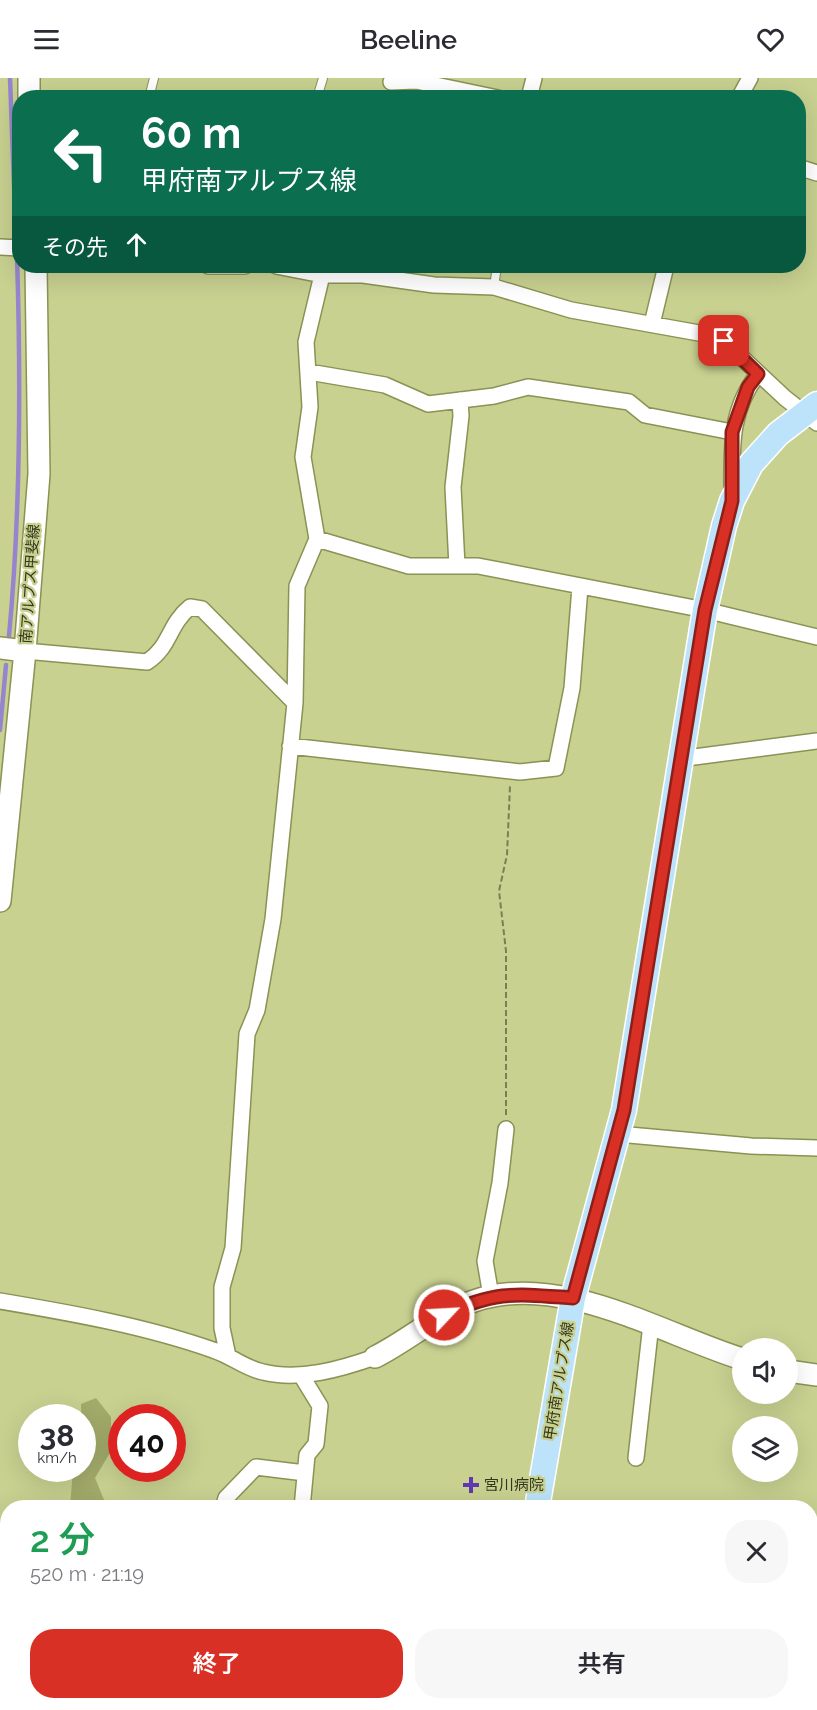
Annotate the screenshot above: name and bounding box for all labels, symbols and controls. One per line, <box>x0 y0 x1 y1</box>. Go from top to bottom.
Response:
icon: menu <box>30 23 63 56</box>
icon: heart <box>754 23 787 56</box>
text: Beeline <box>360 24 457 55</box>
text: 60 m <box>141 109 241 158</box>
icon: left <box>42 114 120 192</box>
text: 甲府南アルプス線 <box>141 165 357 196</box>
icon: ahead <box>120 228 153 261</box>
text: その先 <box>42 234 108 260</box>
pin <box>698 315 749 366</box>
icon: arrive <box>707 324 740 357</box>
street label: 南アルプス甲斐線 <box>17 524 43 644</box>
position arrow <box>412 1283 476 1347</box>
street label: 甲府南アルプス線 <box>541 1320 577 1442</box>
map controls <box>732 1338 798 1482</box>
button: sound <box>732 1338 798 1404</box>
speed limit sign: 40 <box>108 1404 186 1482</box>
button: layers <box>732 1416 798 1482</box>
text: 38 <box>40 1418 74 1453</box>
text: km/h <box>37 1449 77 1467</box>
marker: 宮川病院 <box>462 1476 480 1494</box>
place label: 宮川病院 <box>484 1476 544 1494</box>
text: 2 分 <box>30 1518 95 1560</box>
button: close <box>725 1520 788 1583</box>
text: 520 m · 21:19 <box>30 1562 144 1586</box>
button: 終了 <box>30 1629 403 1698</box>
button: 共有 <box>415 1629 788 1698</box>

